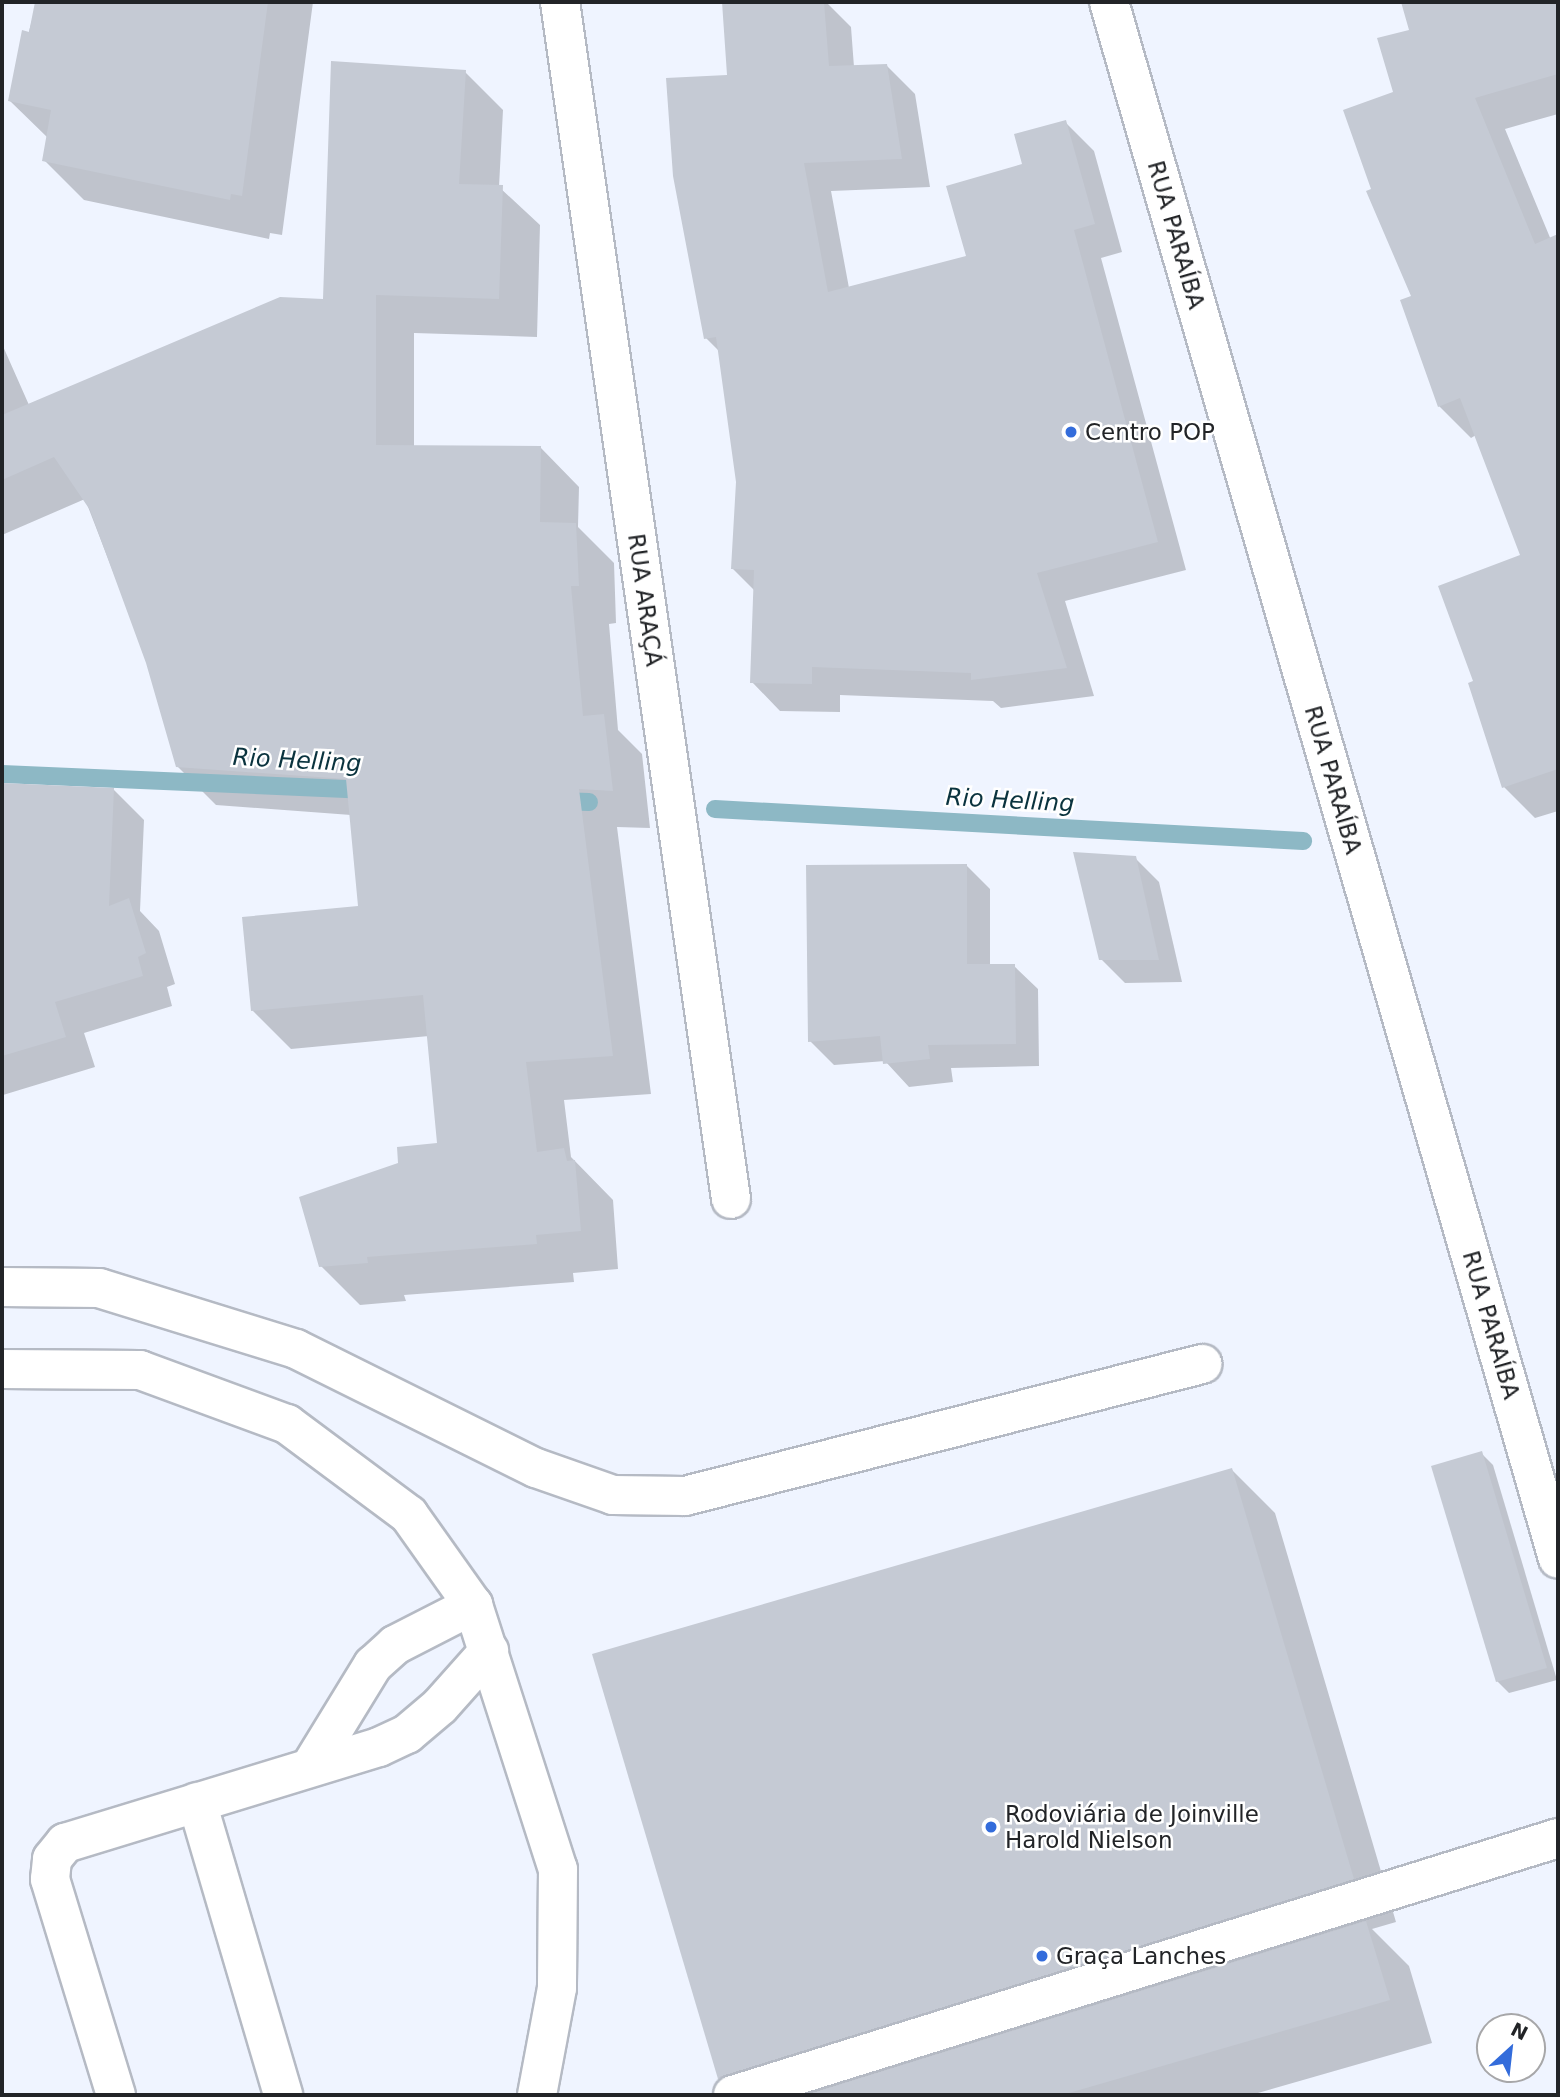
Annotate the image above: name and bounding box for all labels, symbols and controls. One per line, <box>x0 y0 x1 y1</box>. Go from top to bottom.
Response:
street label: RUA PARAÍBA <box>1142 158 1210 312</box>
place label: Centro POP <box>1085 418 1215 446</box>
marker: Centro POP <box>1063 424 1079 440</box>
street label: RUA ARAÇÁ <box>622 532 668 668</box>
street label: RUA PARAÍBA <box>1299 703 1367 857</box>
water label: Rio Helling <box>232 743 362 779</box>
water label: Rio Helling <box>945 783 1075 819</box>
street label: RUA PARAÍBA <box>1457 1248 1525 1402</box>
place label: Rodoviária de Joinville Harold Nielson <box>1005 1800 1259 1854</box>
marker: Rodoviária de Joinville Harold Nielson <box>983 1819 999 1835</box>
place label: Graça Lanches <box>1056 1942 1226 1970</box>
marker: Graça Lanches <box>1034 1948 1050 1964</box>
north arrow <box>1476 2013 1546 2083</box>
text: N <box>1508 2018 1532 2044</box>

